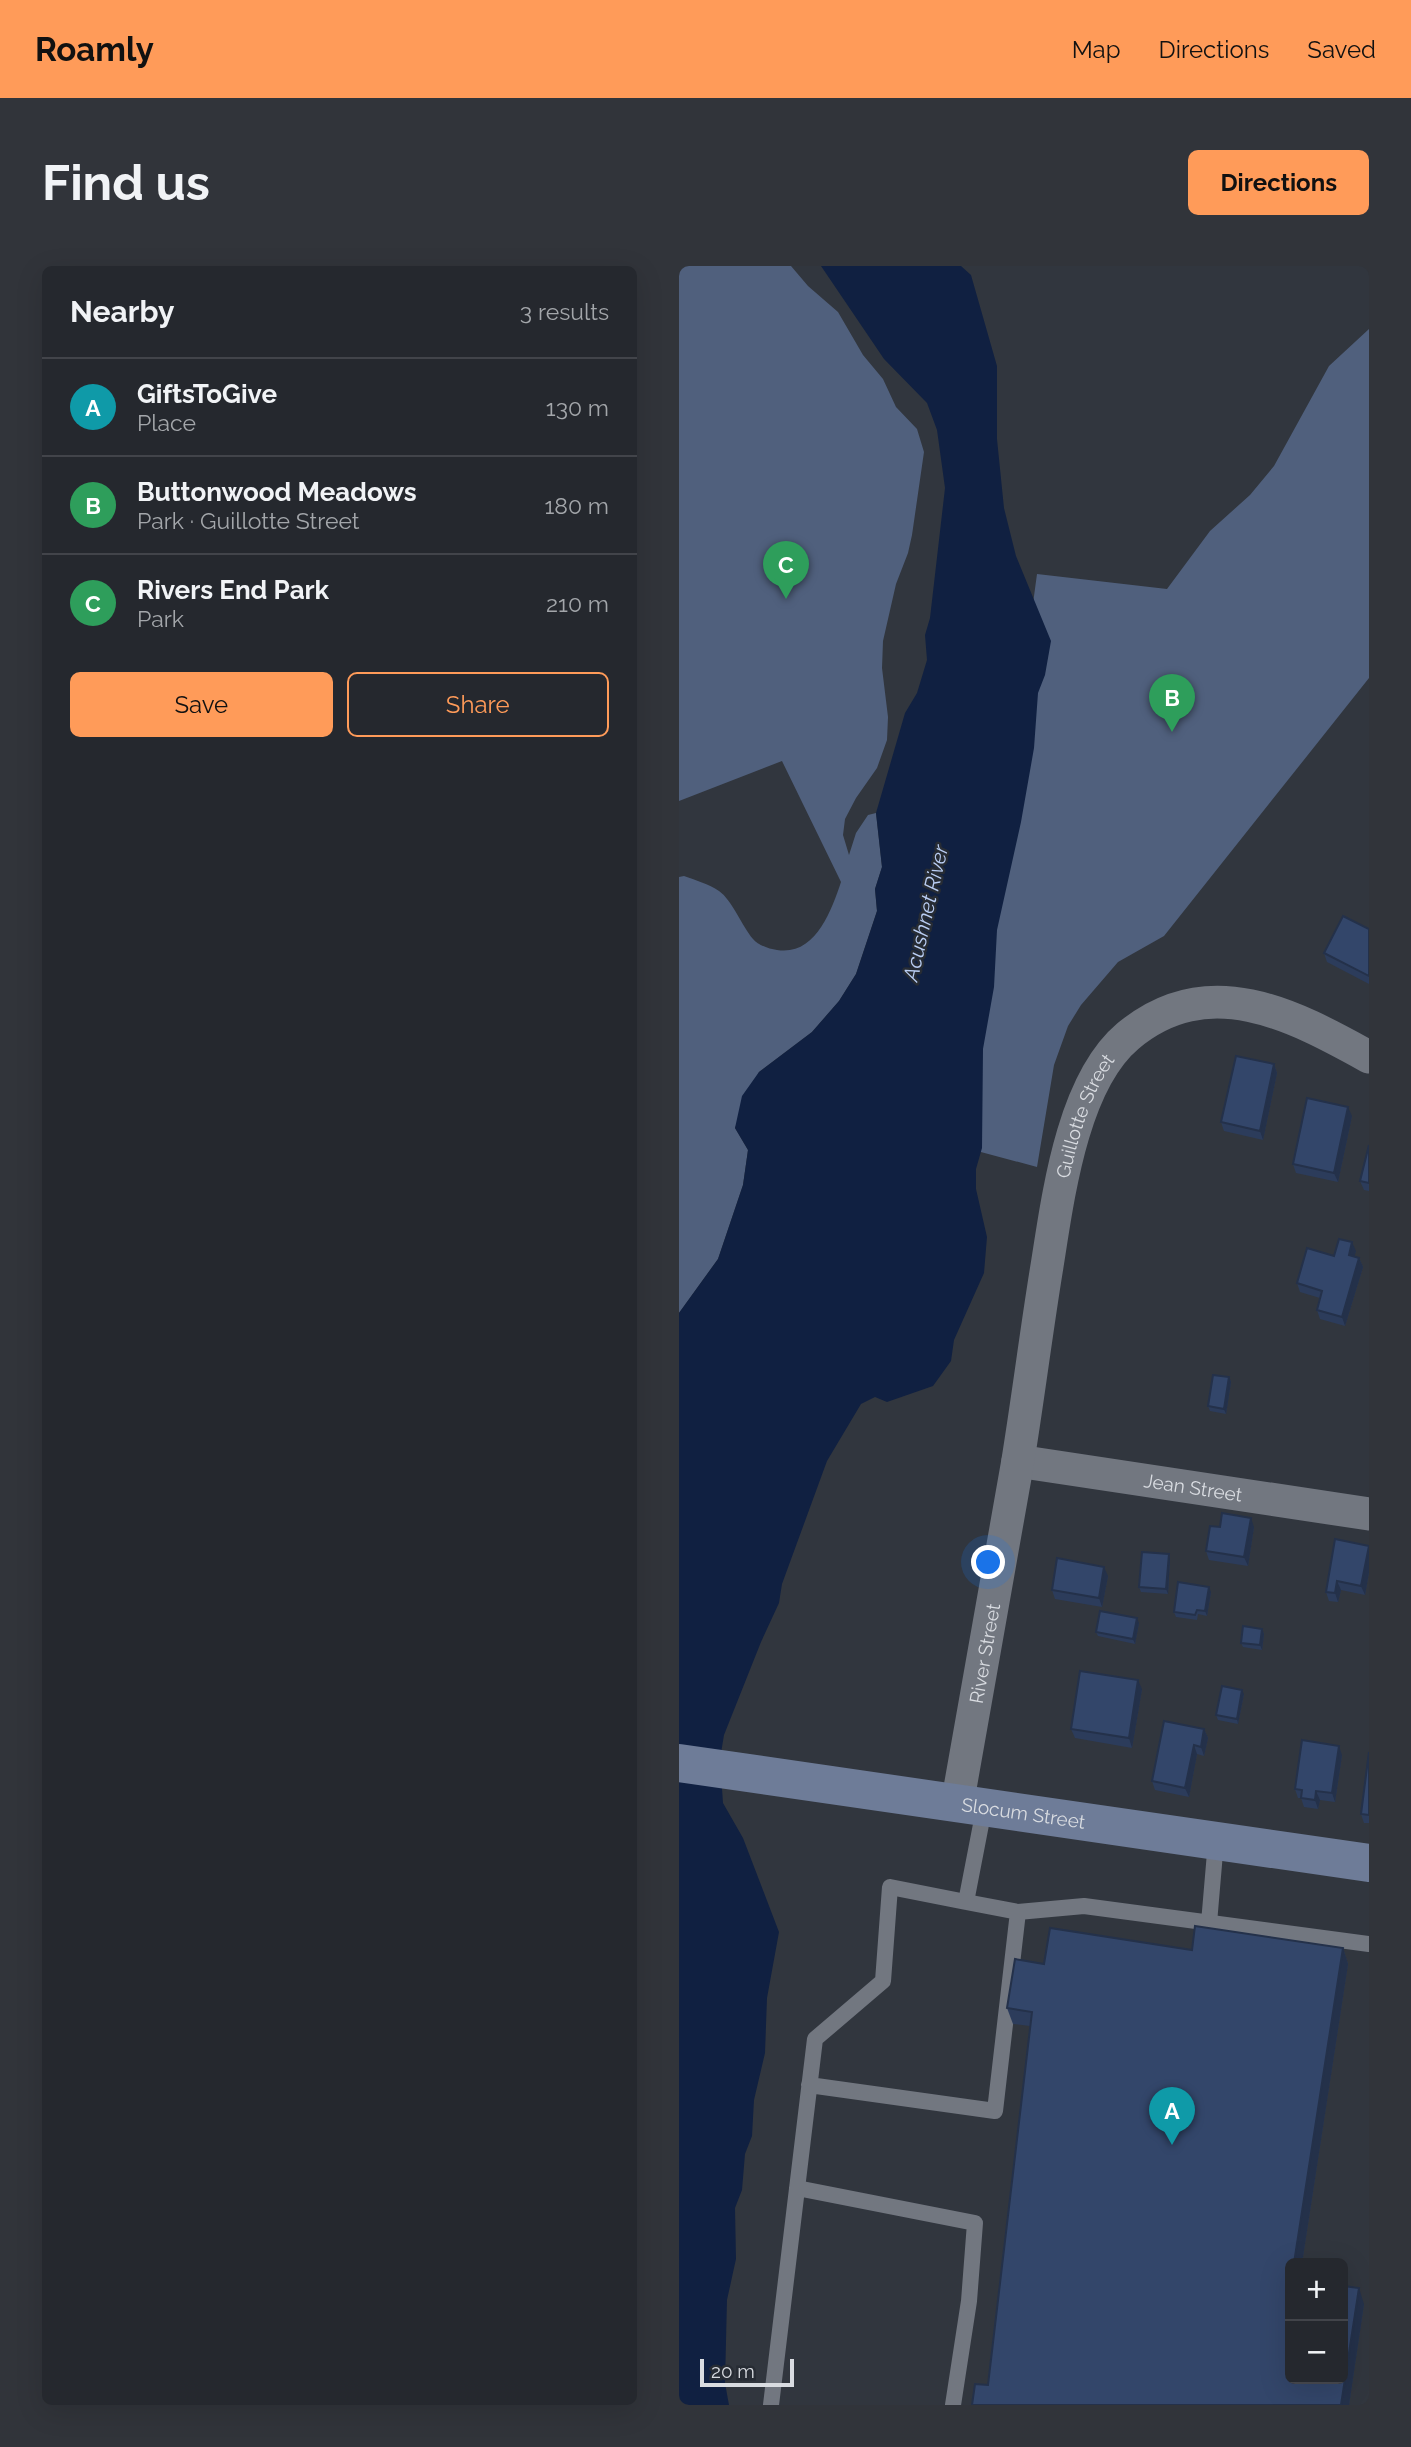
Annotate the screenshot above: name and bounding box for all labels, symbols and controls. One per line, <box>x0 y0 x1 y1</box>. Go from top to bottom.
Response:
text: Roamly <box>35 30 154 69</box>
text: Map <box>1072 35 1121 64</box>
text: Directions <box>1159 35 1269 64</box>
text: Saved <box>1307 35 1376 64</box>
button: Directions <box>1188 150 1369 215</box>
text: Find us <box>42 154 210 211</box>
text: Nearby <box>70 294 174 329</box>
text: 3 results <box>520 298 609 325</box>
text: GiftsToGive <box>137 379 277 409</box>
text: A <box>85 394 101 421</box>
text: 130 m <box>546 394 609 421</box>
text: Place <box>137 409 196 436</box>
text: Buttonwood Meadows <box>137 477 417 507</box>
text: B <box>85 492 101 519</box>
text: 180 m <box>544 492 609 519</box>
text: Park · Guillotte Street <box>137 507 360 534</box>
pin: C <box>763 541 809 599</box>
text: Rivers End Park <box>137 575 329 605</box>
text: C <box>85 590 101 617</box>
text: 210 m <box>546 590 609 617</box>
text: Park <box>137 605 184 632</box>
button: Save <box>70 672 333 737</box>
button: Share <box>347 672 609 737</box>
pin: B <box>1149 674 1195 732</box>
water label: Acushnet River <box>897 842 953 984</box>
street label: Guillotte Street <box>1051 1049 1119 1180</box>
street label: Jean Street <box>1142 1469 1244 1506</box>
your location <box>971 1545 1005 1579</box>
street label: River Street <box>965 1601 1004 1705</box>
street label: Slocum Street <box>960 1793 1087 1833</box>
pin: A <box>1149 2087 1195 2145</box>
map controls <box>1285 2258 1348 2384</box>
button: + <box>1285 2258 1348 2321</box>
button: − <box>1285 2321 1348 2384</box>
scale bar <box>700 2356 795 2388</box>
text: 20 m <box>711 2360 755 2382</box>

